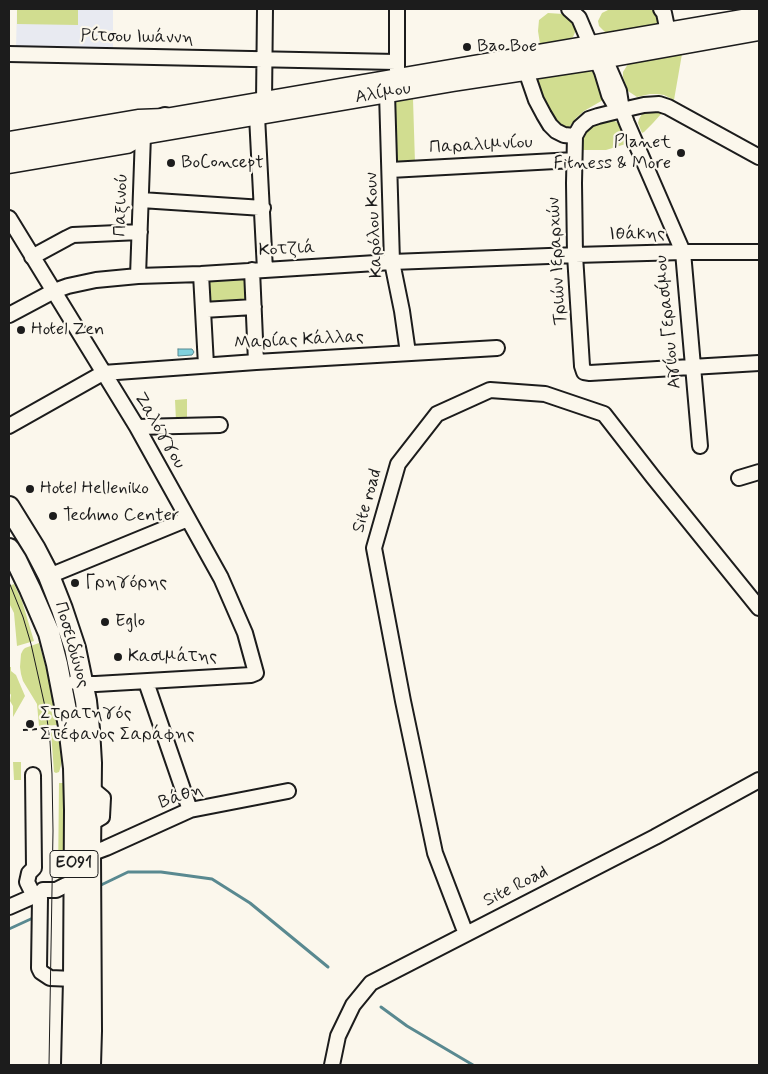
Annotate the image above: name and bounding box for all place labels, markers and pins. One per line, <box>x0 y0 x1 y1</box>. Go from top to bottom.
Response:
place label: Bao Boe <box>477 36 537 58</box>
marker: Bao Boe <box>461 41 473 53</box>
place label: Planet Fitness & More <box>554 132 671 174</box>
marker: Planet Fitness & More <box>675 147 687 159</box>
place label: BoConcept <box>181 152 264 174</box>
marker: BoConcept <box>165 157 177 169</box>
place label: Hotel Zen <box>31 319 104 341</box>
marker: Hotel Zen <box>15 324 27 336</box>
place label: Hotel Helleniko <box>40 478 149 500</box>
marker: Hotel Helleniko <box>24 483 36 495</box>
place label: Techmo Center <box>63 505 179 527</box>
marker: Techmo Center <box>47 510 59 522</box>
place label: Γρηγόρης <box>85 572 167 594</box>
marker: Γρηγόρης <box>69 577 81 589</box>
place label: Eglo <box>115 611 145 633</box>
marker: Eglo <box>99 616 111 628</box>
place label: Κασιμάτης <box>128 646 217 668</box>
marker: Κασιμάτης <box>112 651 124 663</box>
place label: Στρατηγός Στέφανος Σαράφης <box>40 703 195 746</box>
marker: Στρατηγός Στέφανος Σαράφης <box>24 718 36 730</box>

